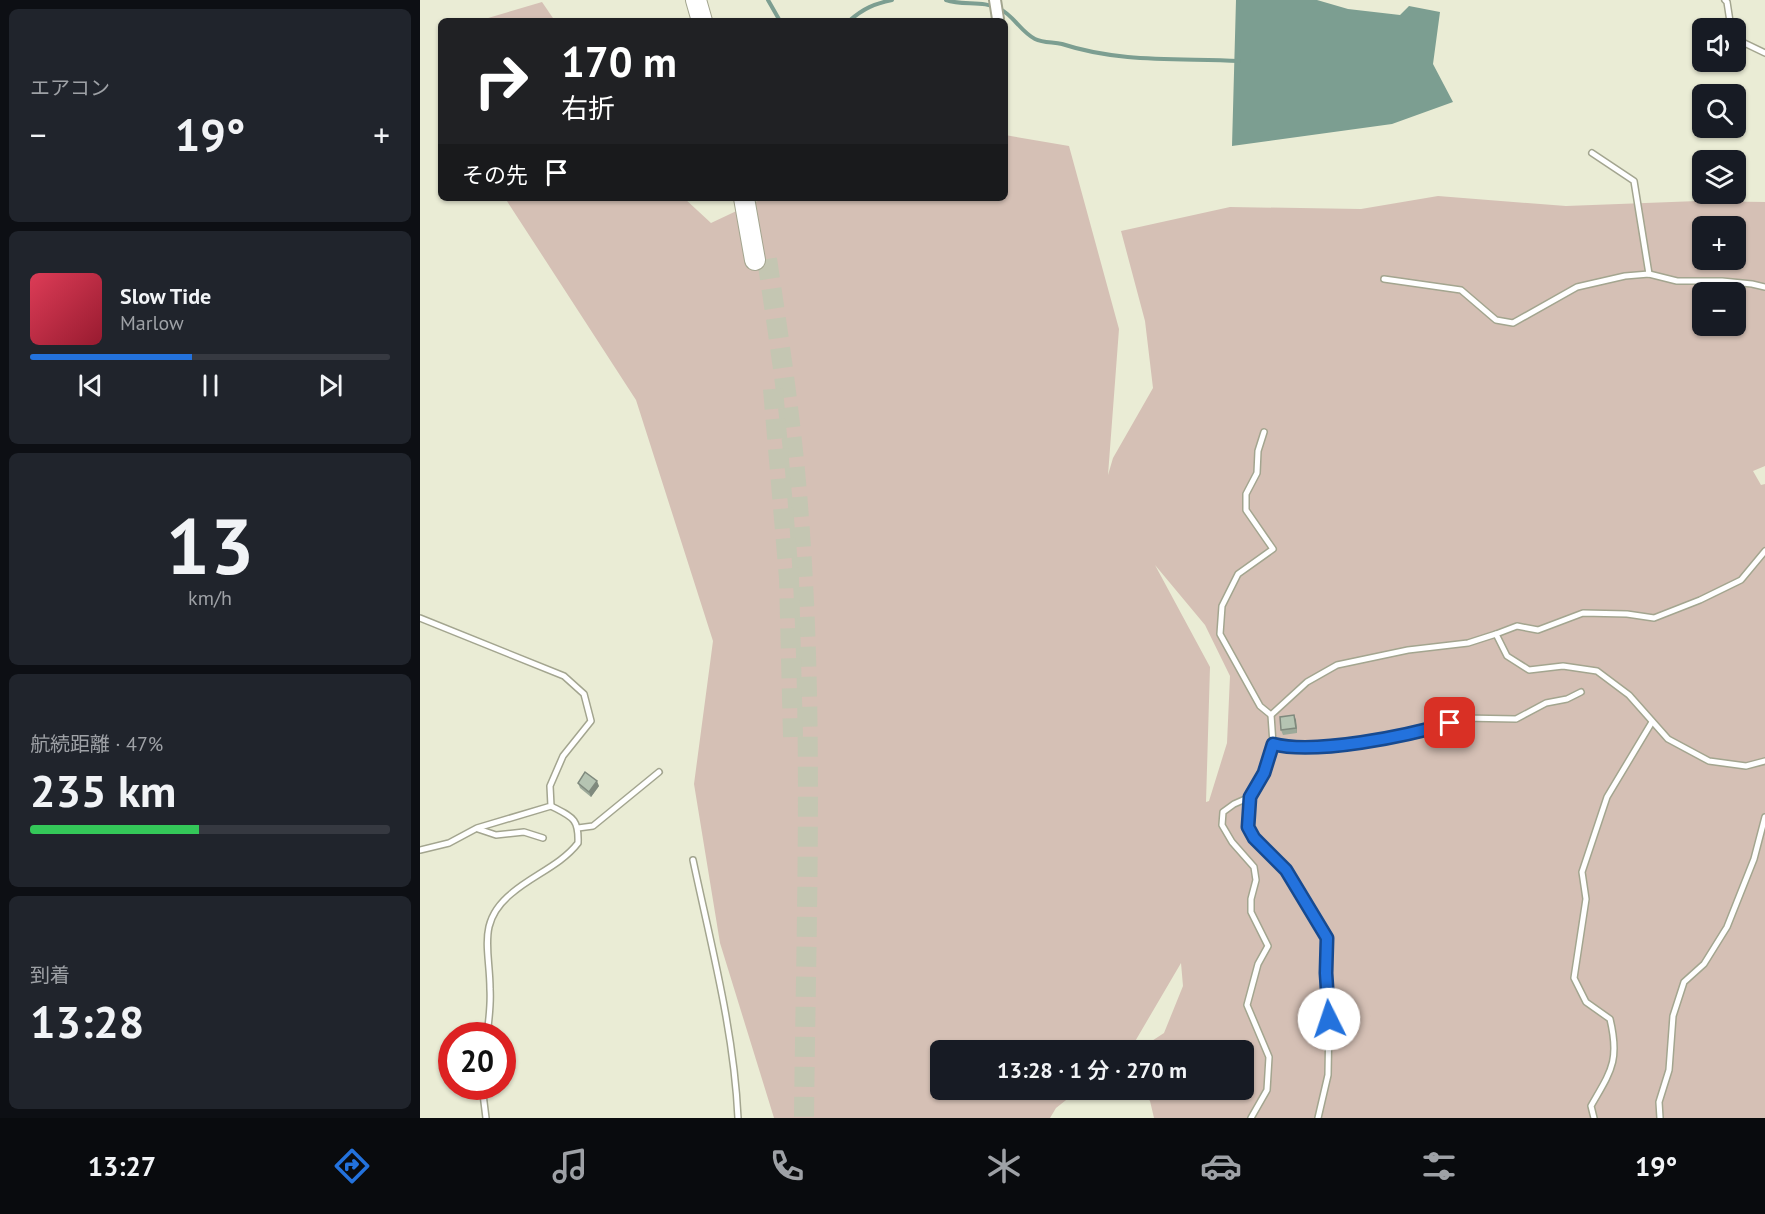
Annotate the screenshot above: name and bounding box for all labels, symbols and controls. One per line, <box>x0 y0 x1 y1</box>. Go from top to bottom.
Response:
map controls <box>1692 18 1746 336</box>
button: sound <box>1692 18 1746 72</box>
text: 170 m <box>561 34 677 89</box>
icon: right <box>462 42 540 120</box>
text: エアコン <box>30 75 110 101</box>
button: search <box>1692 84 1746 138</box>
text: 右折 <box>561 91 615 125</box>
text: 19° <box>175 105 245 163</box>
text: − <box>30 113 47 156</box>
text: + <box>373 113 390 156</box>
button: layers <box>1692 150 1746 204</box>
icon: arrive <box>540 156 573 189</box>
text: その先 <box>462 161 528 189</box>
button: + <box>1692 216 1746 270</box>
text: Slow Tide <box>120 282 211 310</box>
button: − <box>1692 282 1746 336</box>
text: Marlow <box>120 310 184 336</box>
icon: previous <box>74 369 107 402</box>
icon: pause <box>194 369 227 402</box>
icon: next <box>314 369 347 402</box>
text: 13 <box>166 495 254 596</box>
text: km/h <box>188 585 232 611</box>
pin <box>1424 697 1475 748</box>
icon: arrive <box>1433 706 1466 739</box>
text: 航続距離 · 47% <box>30 731 163 757</box>
text: 235 km <box>30 761 176 819</box>
text: 到着 <box>30 962 70 988</box>
position arrow <box>1297 987 1361 1051</box>
text: 13:28 <box>30 992 144 1050</box>
speed limit sign: 20 <box>438 1022 516 1100</box>
text: 13:28 · 1 分 · 270 m <box>997 1056 1187 1084</box>
icon: directions <box>331 1145 373 1187</box>
icon: music <box>549 1145 591 1187</box>
icon: phone <box>766 1145 808 1187</box>
icon: climate <box>983 1145 1025 1187</box>
icon: car <box>1200 1145 1242 1187</box>
icon: filters <box>1418 1145 1460 1187</box>
text: 13:27 <box>88 1149 156 1183</box>
text: 19° <box>1635 1149 1677 1183</box>

